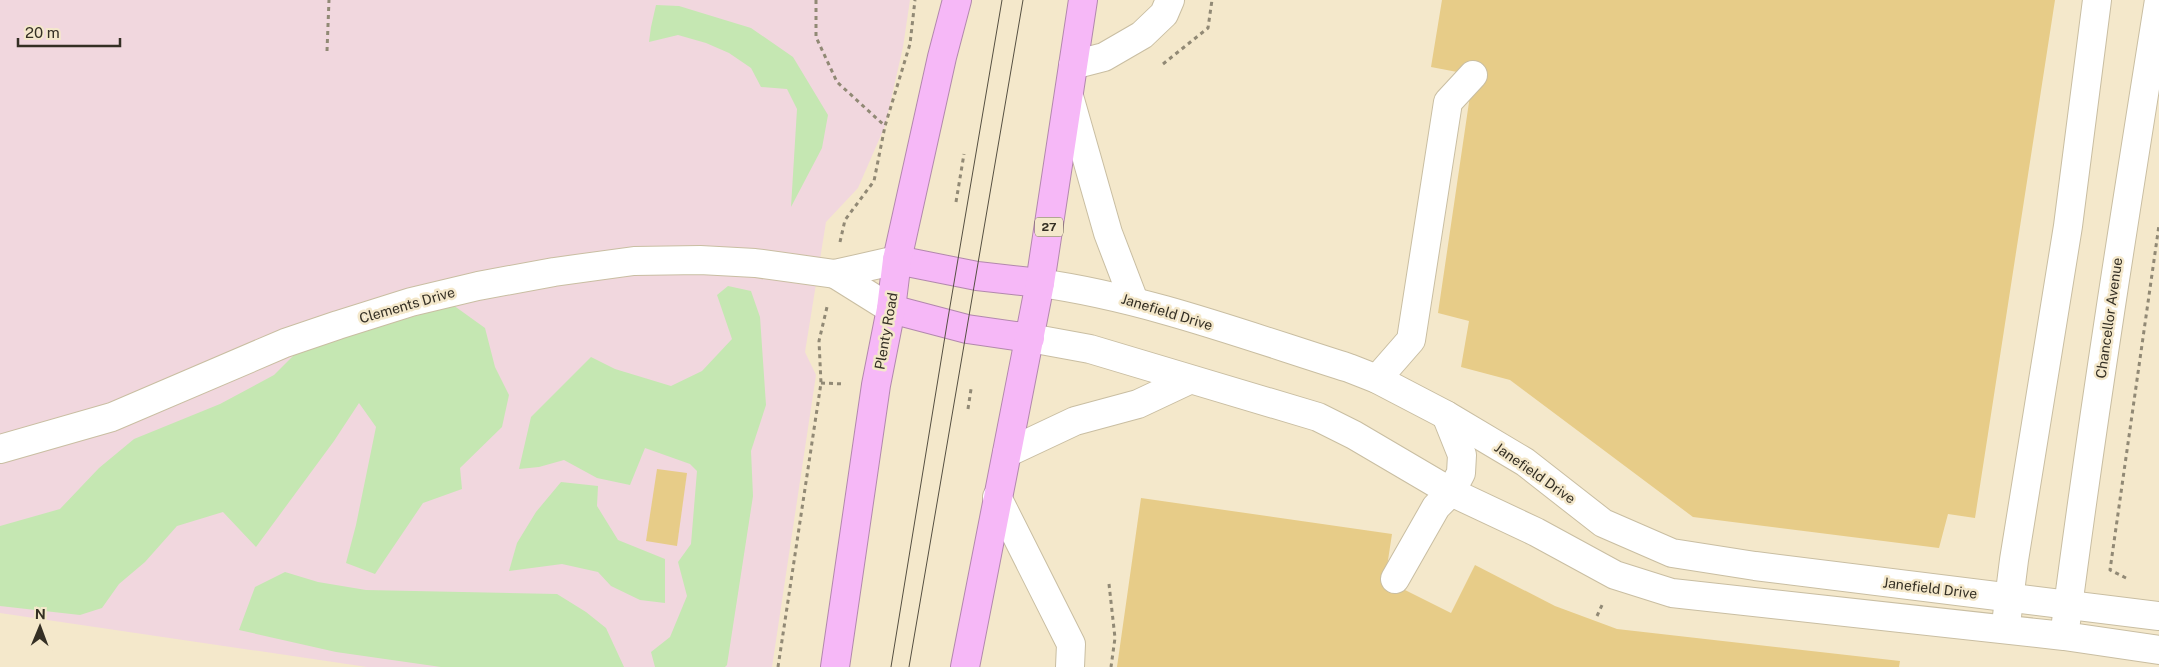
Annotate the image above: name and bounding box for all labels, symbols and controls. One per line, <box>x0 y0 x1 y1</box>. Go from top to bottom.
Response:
scale bar <box>18 15 120 47</box>
text: 20 m <box>25 24 60 41</box>
road number: 27 <box>1035 218 1063 236</box>
street label: Chancellor Avenue <box>2093 257 2125 379</box>
street label: Clements Drive <box>357 284 457 326</box>
street label: Janefield Drive <box>1119 290 1215 334</box>
street label: Plenty Road <box>871 291 901 371</box>
street label: Janefield Drive <box>1492 439 1579 507</box>
street label: Janefield Drive <box>1882 574 1978 602</box>
north arrow <box>15 602 65 652</box>
text: N <box>35 606 46 622</box>

